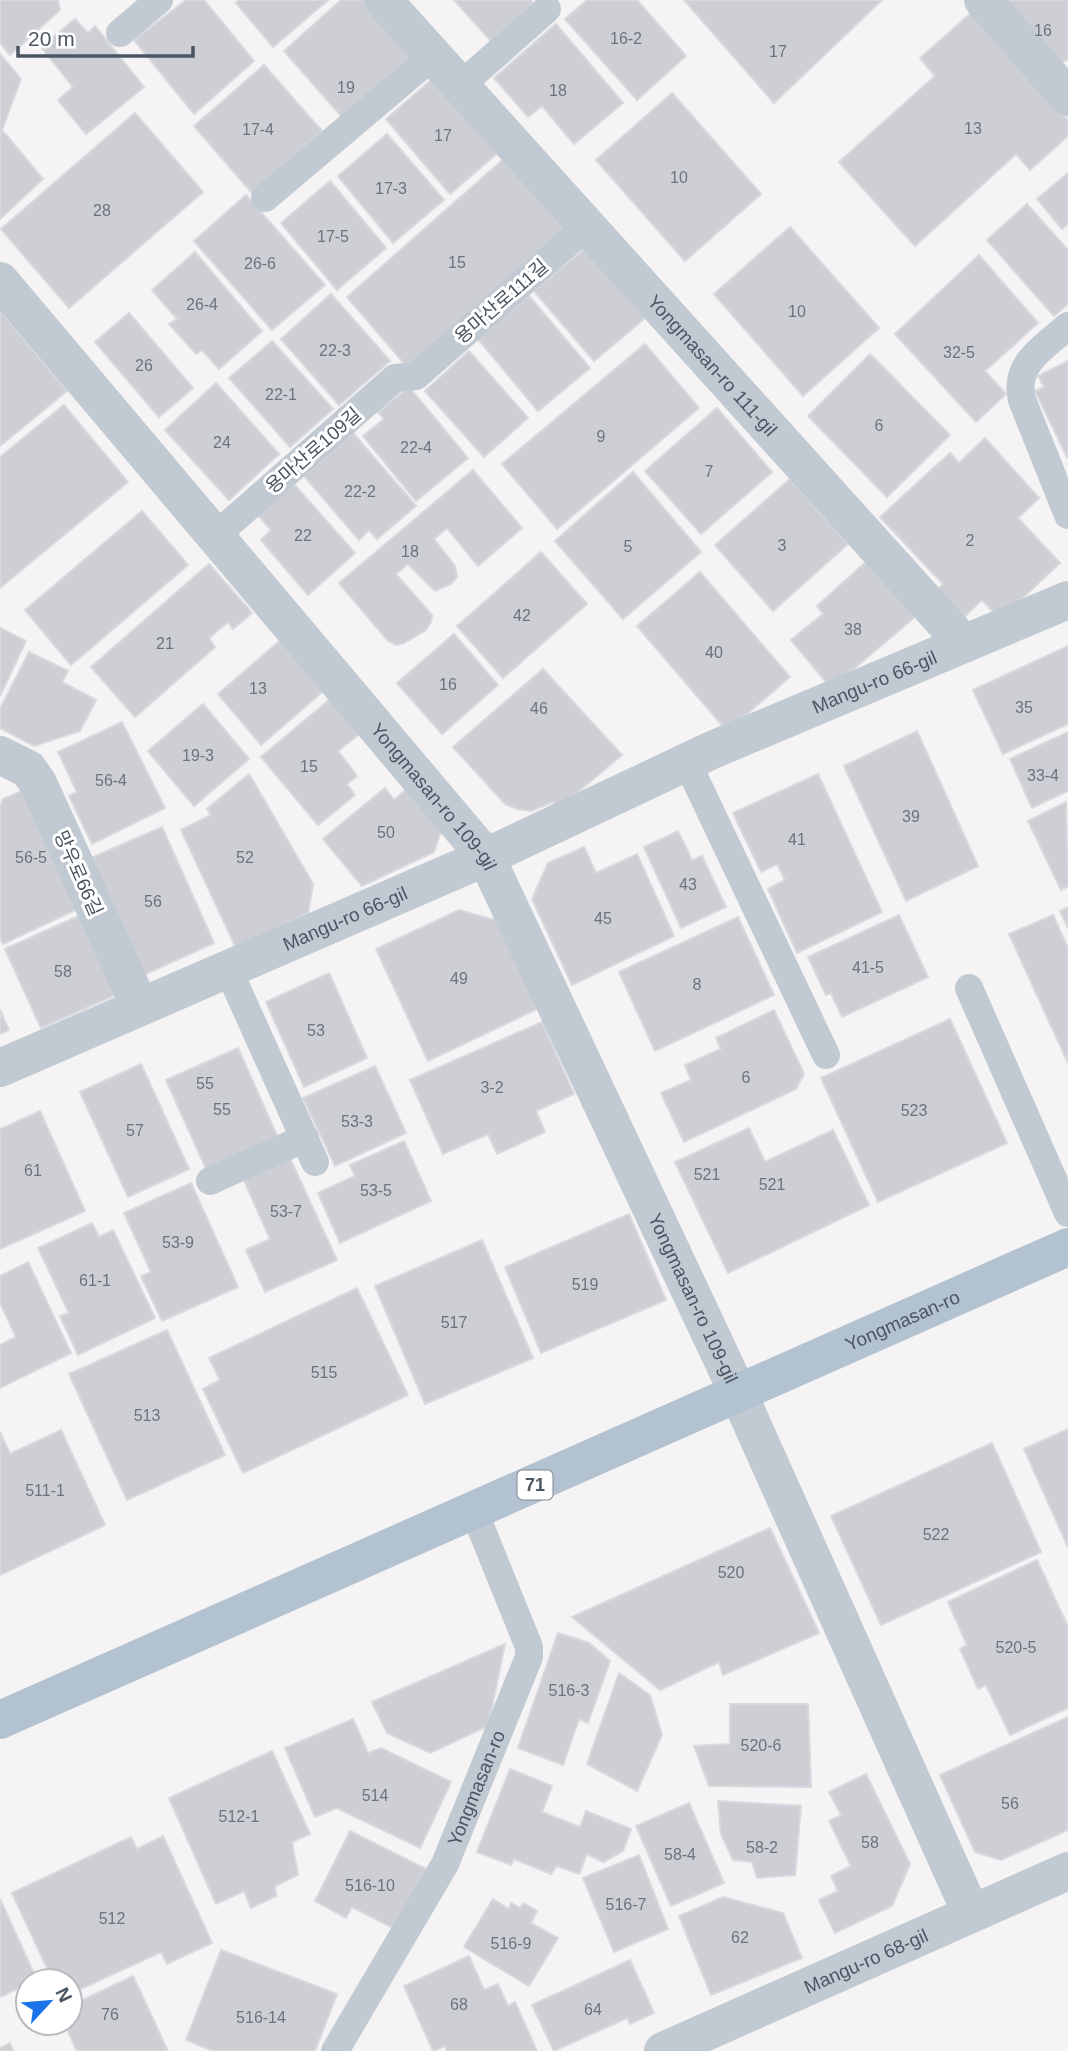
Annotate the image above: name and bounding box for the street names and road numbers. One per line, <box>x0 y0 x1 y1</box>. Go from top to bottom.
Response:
street label: 용마산로111길 <box>451 255 552 347</box>
street label: Yongmasan-ro 111-gil <box>643 291 781 440</box>
street label: 용마산로109길 <box>261 403 365 497</box>
street label: Mangu-ro 66-gil <box>809 647 940 718</box>
street label: Yongmasan-ro 109-gil <box>366 719 501 873</box>
street label: 망우로66길 <box>50 827 107 919</box>
street label: Mangu-ro 66-gil <box>280 883 410 955</box>
street label: Yongmasan-ro 109-gil <box>644 1210 742 1387</box>
street label: Yongmasan-ro <box>842 1286 963 1355</box>
road number: 71 <box>518 1470 552 1500</box>
street label: Yongmasan-ro <box>443 1727 509 1849</box>
street label: Mangu-ro 68-gil <box>801 1925 931 1998</box>

